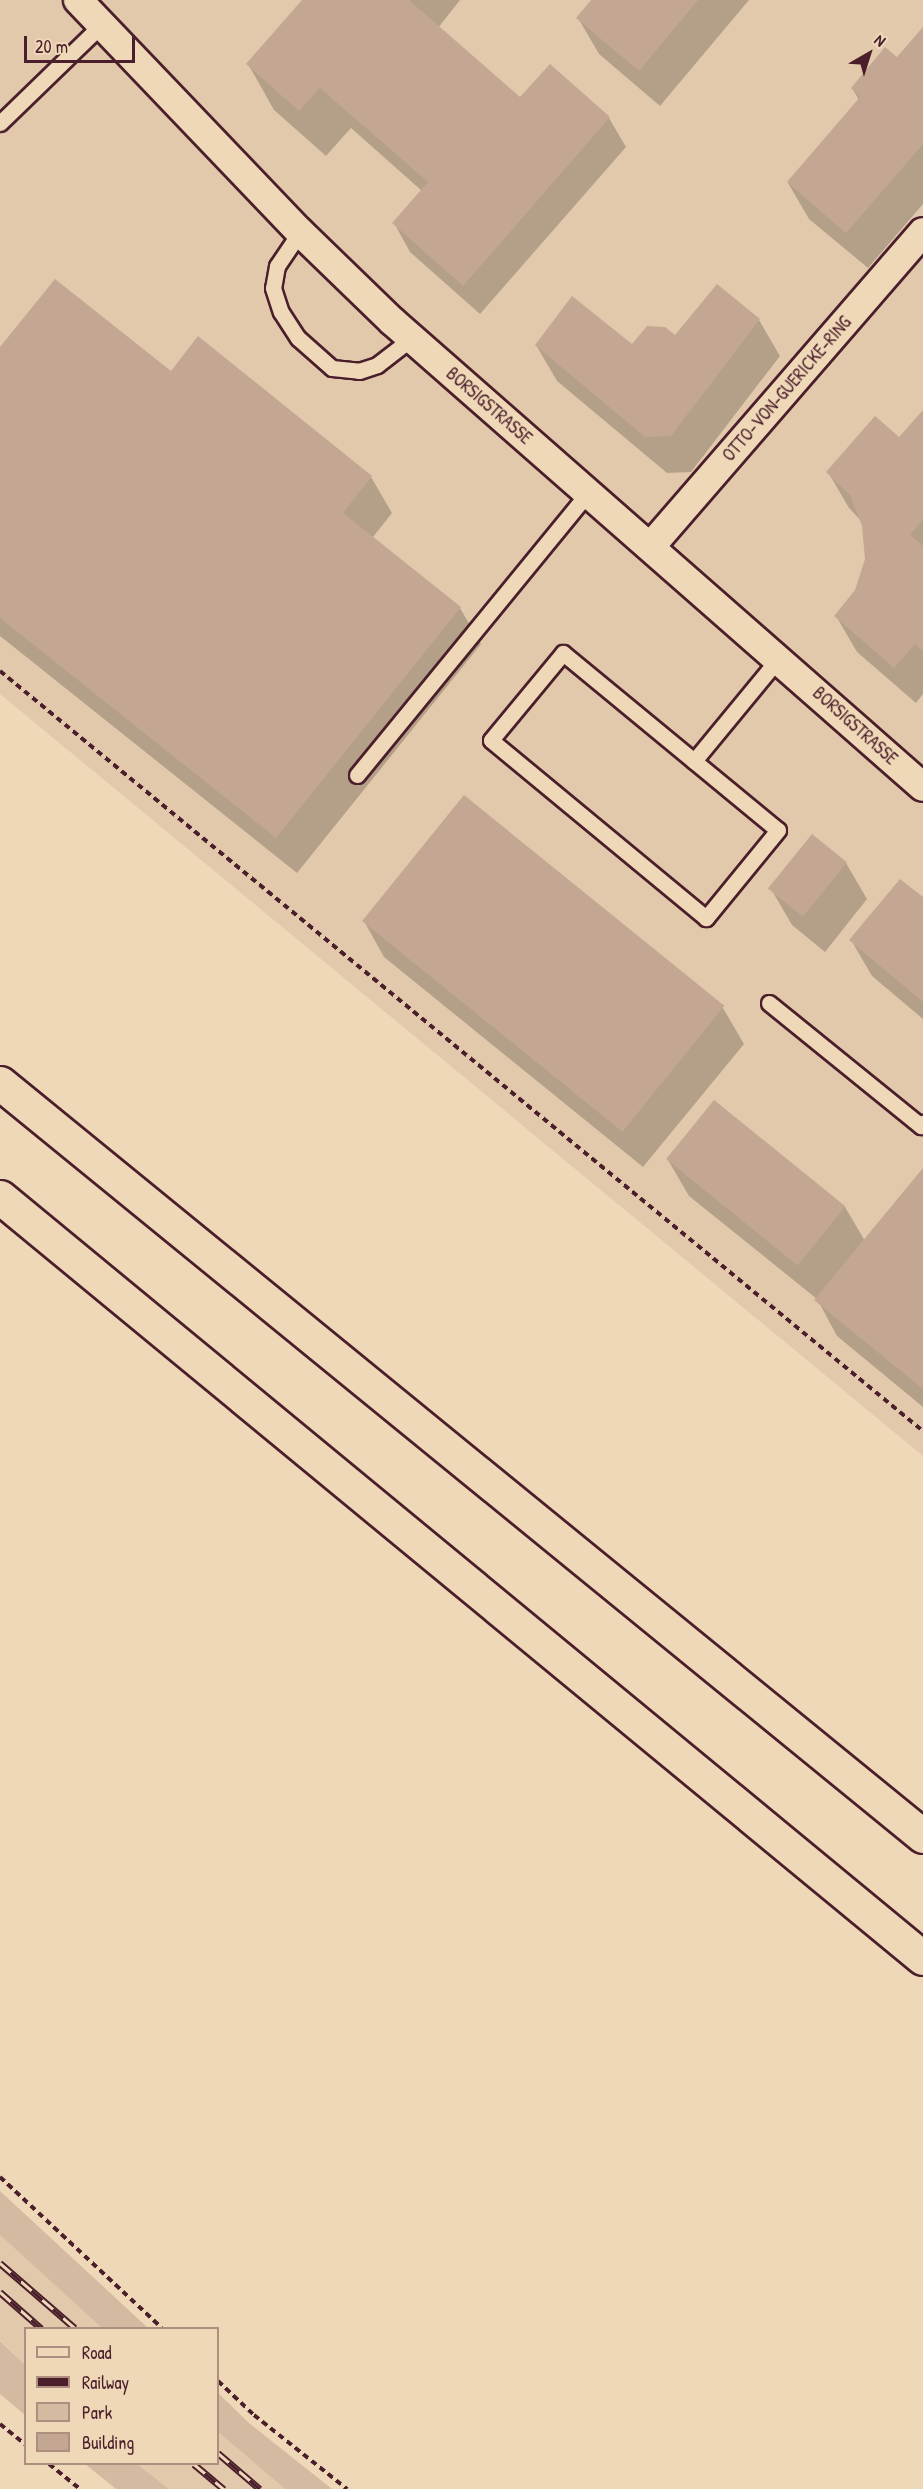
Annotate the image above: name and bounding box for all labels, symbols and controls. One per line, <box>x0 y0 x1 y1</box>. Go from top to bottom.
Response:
scale bar <box>27 24 138 62</box>
north arrow <box>839 24 899 84</box>
text: N <box>870 29 891 51</box>
text: 20 m <box>35 34 68 59</box>
street label: OTTO-VON-GUERICKE-RING <box>718 312 856 466</box>
street label: BORSIGSTRASSE <box>442 363 536 449</box>
street label: BORSIGSTRASSE <box>808 682 902 770</box>
legend <box>24 2327 219 2465</box>
text: Road <box>82 2340 112 2365</box>
text: Railway <box>82 2370 129 2395</box>
text: Park <box>82 2400 112 2425</box>
text: Building <box>82 2430 134 2455</box>

